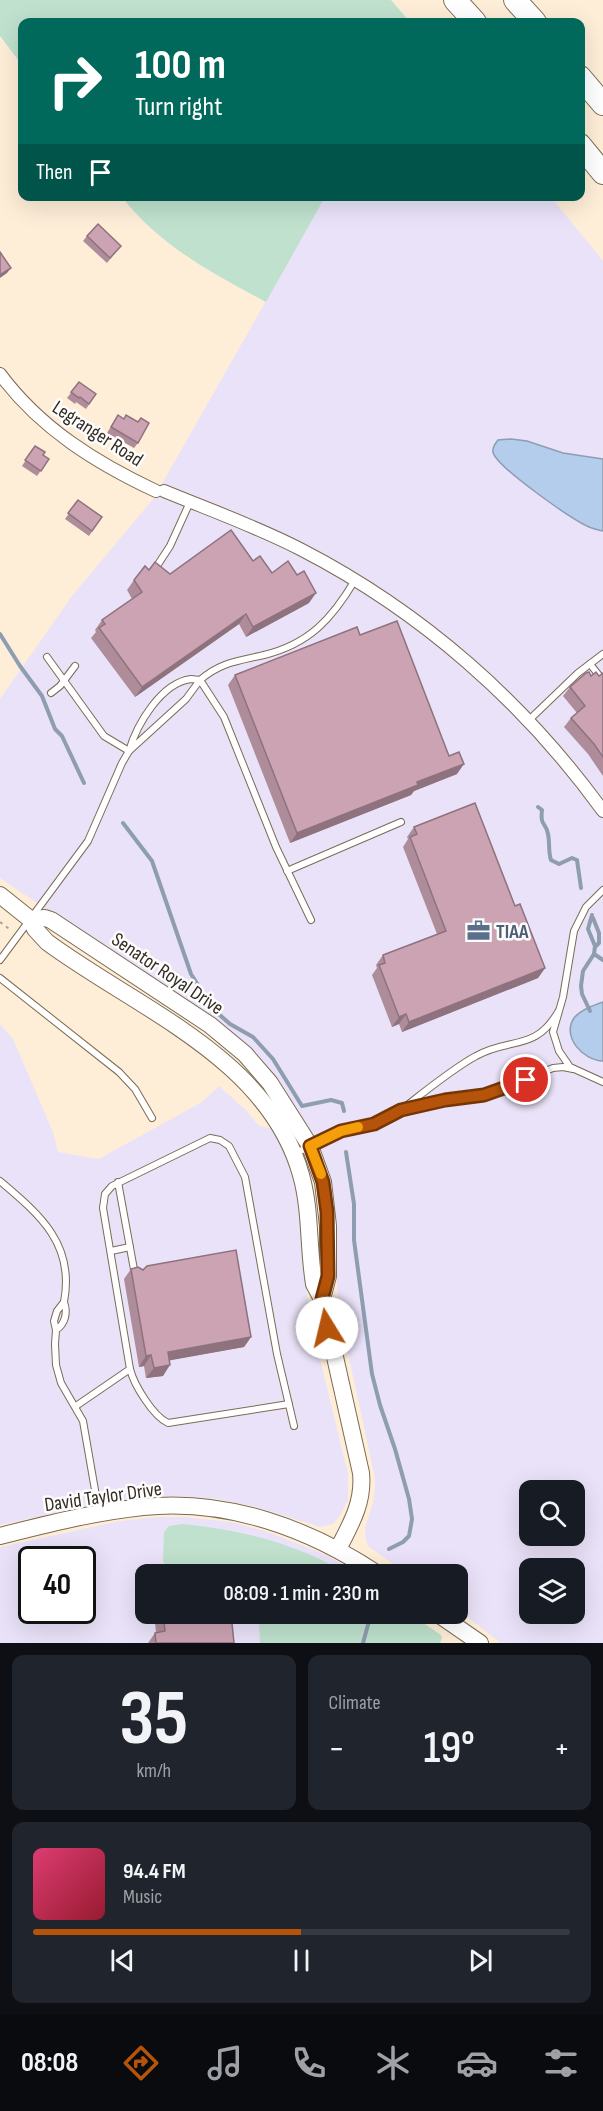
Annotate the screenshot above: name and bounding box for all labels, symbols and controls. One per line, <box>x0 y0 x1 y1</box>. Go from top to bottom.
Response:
text: 100 m <box>135 40 226 91</box>
icon: right <box>36 42 114 120</box>
text: Turn right <box>135 91 222 123</box>
icon: arrive <box>84 156 117 189</box>
text: Then <box>36 159 72 186</box>
street label: Legranger Road <box>48 396 147 472</box>
office icon: TIAA <box>465 918 491 944</box>
place label: TIAA <box>496 920 529 944</box>
street label: Senator Royal Drive <box>107 928 228 1020</box>
pin <box>500 1054 551 1105</box>
icon: arrive <box>509 1063 542 1096</box>
position arrow <box>295 1296 359 1360</box>
street label: David Taylor Drive <box>43 1477 163 1517</box>
map controls <box>519 1480 585 1624</box>
button: search <box>519 1480 585 1546</box>
speed limit sign: 40 <box>18 1546 96 1624</box>
button: layers <box>519 1558 585 1624</box>
text: 08:09 · 1 min · 230 m <box>224 1580 379 1607</box>
text: 35 <box>119 1673 188 1766</box>
text: Climate <box>329 1691 381 1715</box>
text: 19° <box>424 1721 475 1776</box>
text: − <box>329 1729 345 1769</box>
text: + <box>554 1729 570 1769</box>
text: km/h <box>136 1759 171 1783</box>
text: 94.4 FM <box>123 1858 186 1885</box>
text: Music <box>123 1885 162 1909</box>
icon: previous <box>106 1944 139 1977</box>
icon: pause <box>285 1944 318 1977</box>
icon: next <box>464 1944 497 1977</box>
icon: directions <box>120 2042 162 2084</box>
icon: music <box>204 2042 246 2084</box>
icon: phone <box>288 2042 330 2084</box>
icon: climate <box>372 2042 414 2084</box>
icon: car <box>456 2042 498 2084</box>
icon: filters <box>540 2042 582 2084</box>
text: 08:08 <box>21 2047 78 2079</box>

